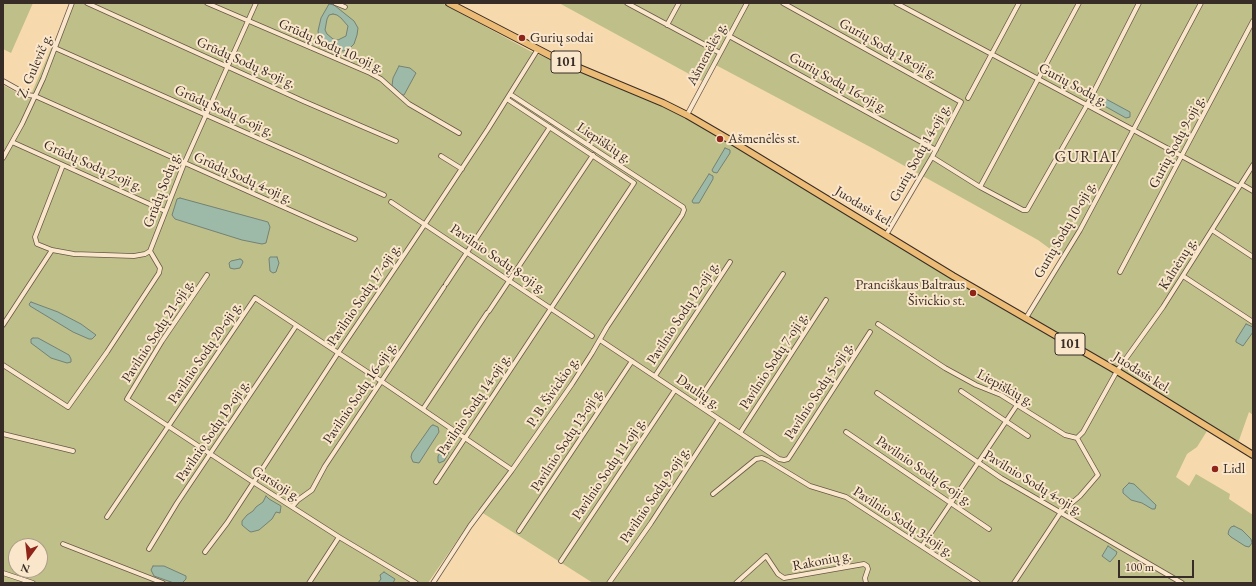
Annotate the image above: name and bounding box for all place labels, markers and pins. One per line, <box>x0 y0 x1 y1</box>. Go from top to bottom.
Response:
place label: Gurių sodai <box>530 30 593 46</box>
marker: Gurių sodai <box>517 33 527 43</box>
place label: Ašmenėlės st. <box>728 131 800 147</box>
marker: Ašmenėlės st. <box>715 134 725 144</box>
place label: Pranciškaus Baltraus Šivickio st. <box>855 277 965 310</box>
marker: Pranciškaus Baltraus Šivickio st. <box>968 288 978 298</box>
place label: Lidl <box>1223 461 1245 477</box>
marker: Lidl <box>1210 464 1220 474</box>

